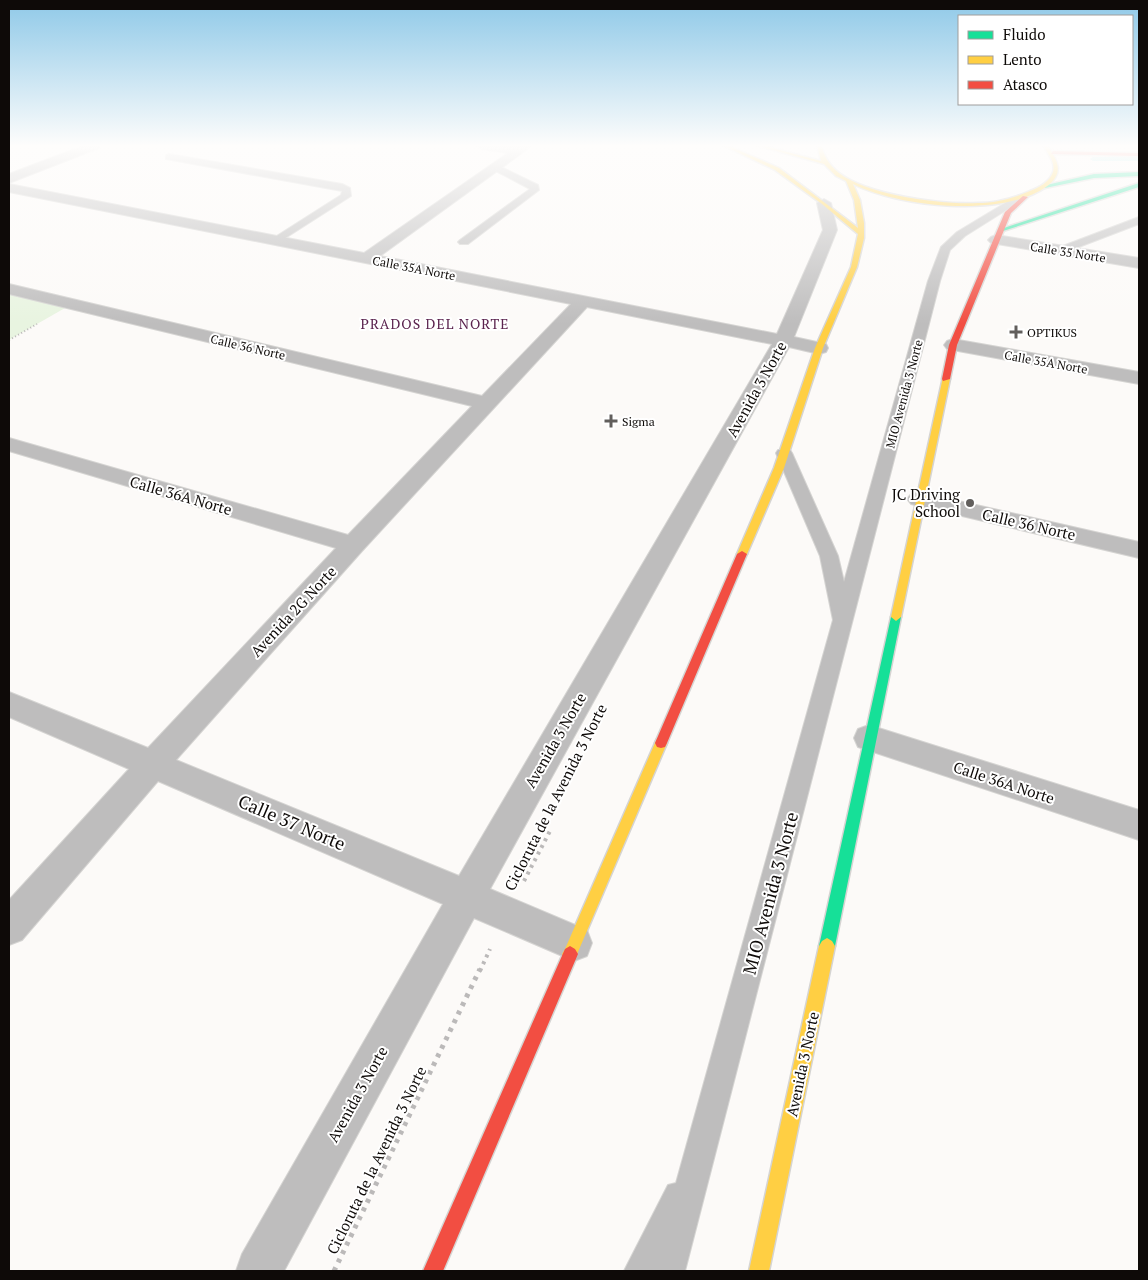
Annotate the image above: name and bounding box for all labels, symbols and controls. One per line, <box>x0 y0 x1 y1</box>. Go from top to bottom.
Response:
legend <box>958 15 1133 105</box>
text: Fluido <box>1003 24 1045 44</box>
text: Lento <box>1003 49 1042 69</box>
text: Atasco <box>1003 74 1047 94</box>
street label: Calle 35 Norte <box>1029 239 1107 265</box>
street label: Calle 35A Norte <box>371 253 457 283</box>
district label: PRADOS DEL NORTE <box>361 314 509 333</box>
marker: OPTIKUS <box>1009 325 1023 339</box>
place label: OPTIKUS <box>1027 325 1077 340</box>
street label: Calle 36 Norte <box>209 331 287 363</box>
street label: Avenida 3 Norte <box>721 337 791 441</box>
street label: MIO Avenida 3 Norte <box>882 338 926 450</box>
street label: Calle 35A Norte <box>1003 347 1089 377</box>
marker: Sigma <box>604 414 618 428</box>
place label: Sigma <box>622 414 655 429</box>
street label: Calle 36A Norte <box>128 471 234 519</box>
place label: JC Driving School <box>892 484 961 521</box>
marker: JC Driving School <box>964 497 976 509</box>
street label: Calle 36 Norte <box>980 504 1078 544</box>
street label: Avenida 2G Norte <box>246 561 340 661</box>
street label: Avenida 3 Norte <box>520 689 590 791</box>
street label: Cicloruta de la Avenida 3 Norte <box>499 700 611 894</box>
street label: Calle 36A Norte <box>951 756 1057 808</box>
street label: Calle 37 Norte <box>235 789 349 855</box>
street label: MIO Avenida 3 Norte <box>737 809 803 977</box>
street label: Avenida 3 Norte <box>781 1010 823 1118</box>
street label: Avenida 3 Norte <box>322 1042 392 1146</box>
street label: Cicloruta de la Avenida 3 Norte <box>322 1063 430 1257</box>

